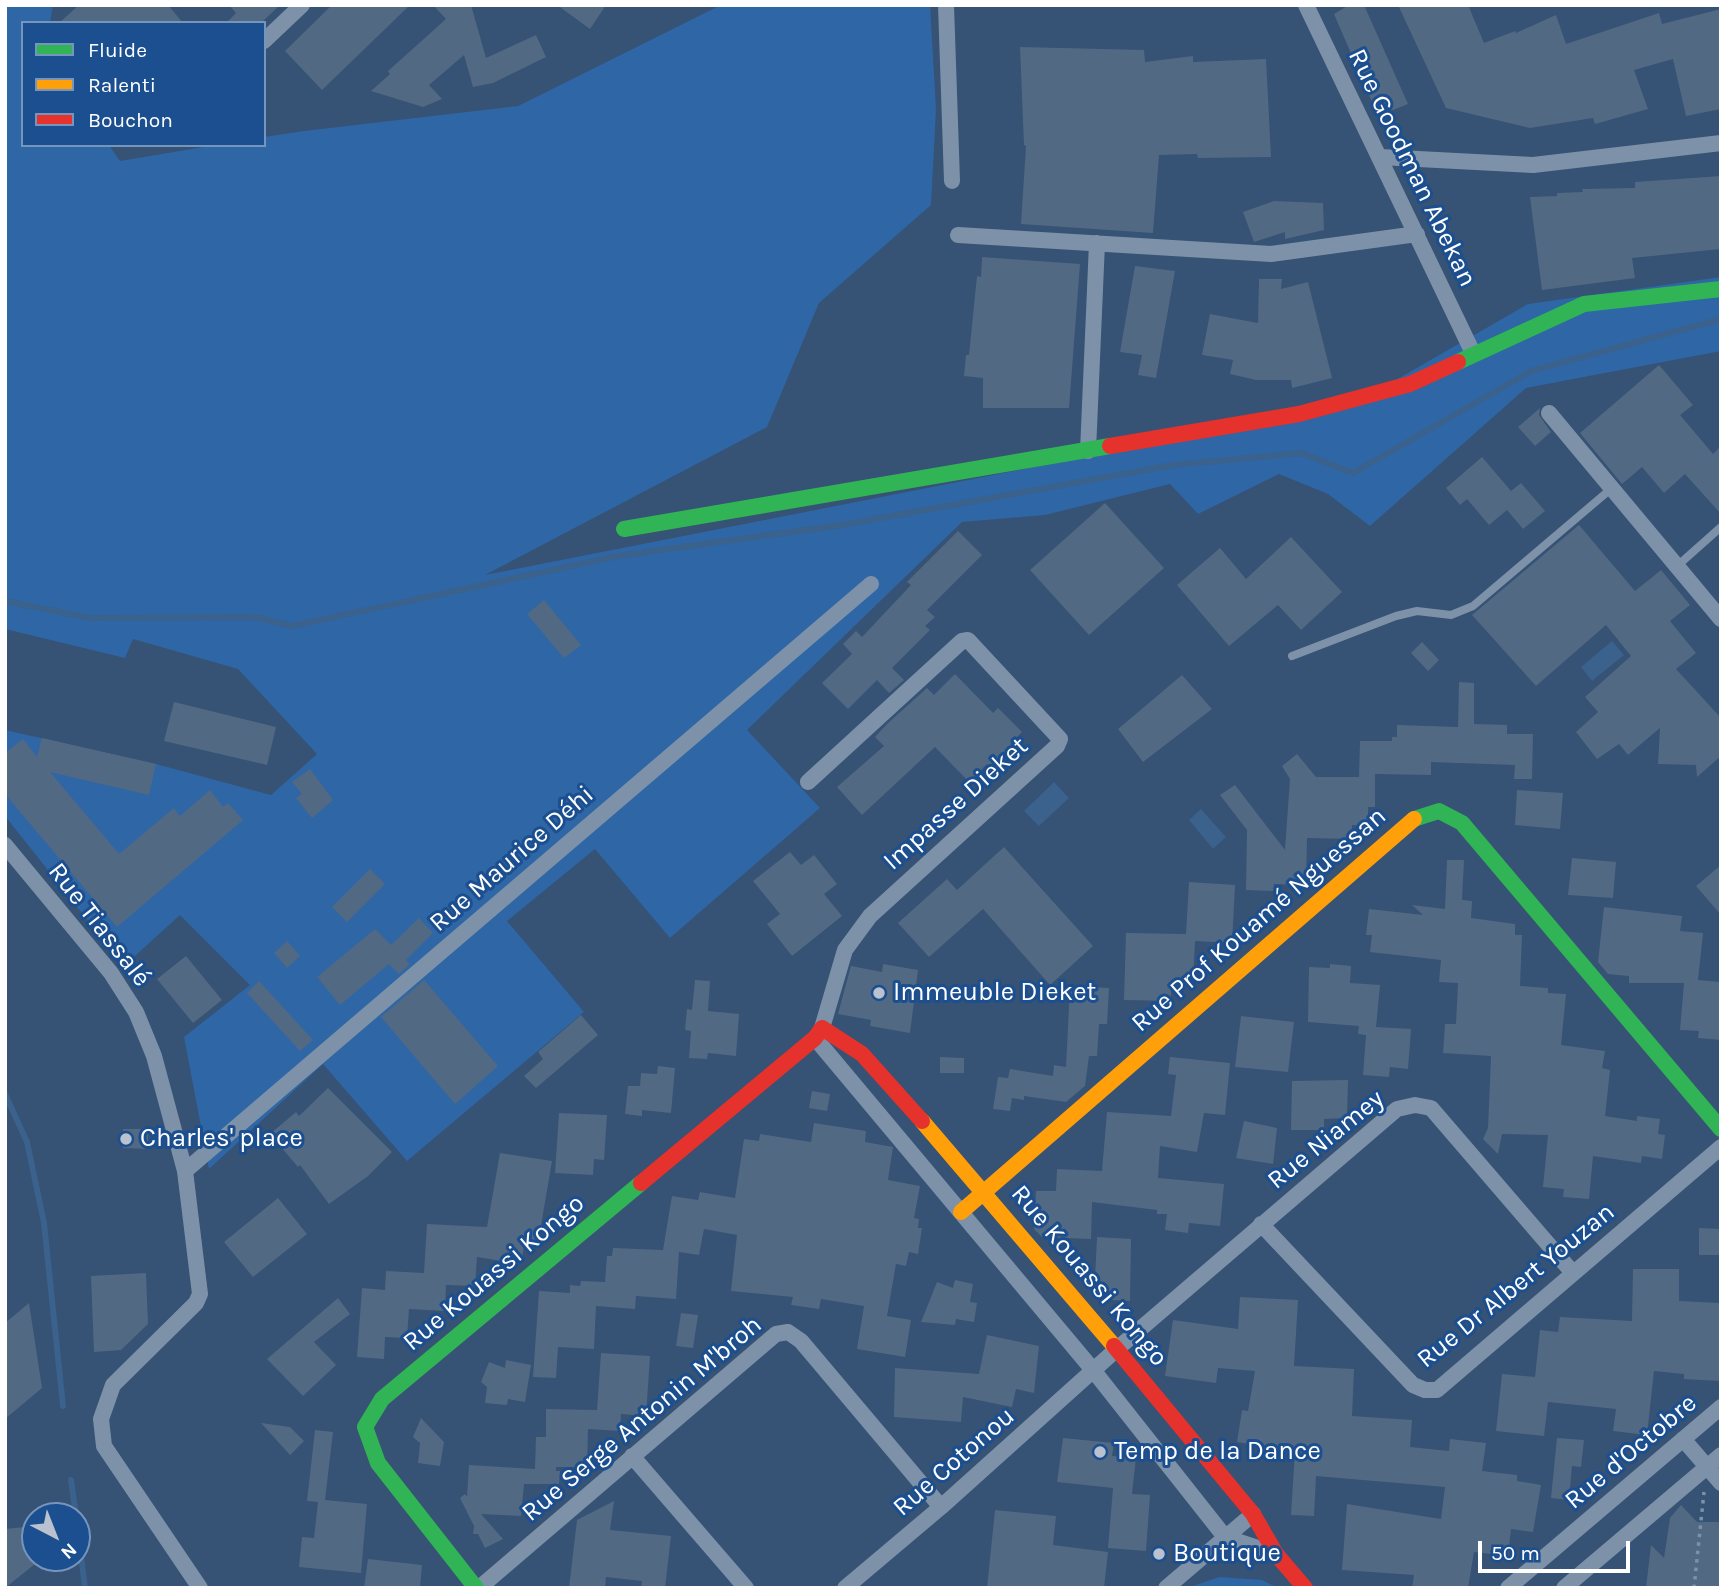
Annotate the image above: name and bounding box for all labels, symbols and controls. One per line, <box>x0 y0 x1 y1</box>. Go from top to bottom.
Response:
legend <box>21 21 266 147</box>
text: Fluide <box>88 38 147 62</box>
street label: Rue Goodman Abekan <box>1341 44 1483 292</box>
text: Ralenti <box>88 73 156 97</box>
text: Bouchon <box>88 108 173 132</box>
street label: Impasse Dieket <box>877 731 1035 877</box>
street label: Rue Maurice Déhi <box>424 779 600 939</box>
street label: Rue Prof Kouamé Nguessan <box>1125 801 1393 1039</box>
street label: Rue Tiassalé <box>41 857 157 993</box>
place label: Immeuble Dieket <box>893 977 1096 1009</box>
marker: Immeuble Dieket <box>871 985 887 1001</box>
street label: Rue Niamey <box>1261 1084 1391 1196</box>
place label: Charles' place <box>140 1123 303 1155</box>
marker: Charles' place <box>118 1131 134 1147</box>
street label: Rue Kouassi Kongo <box>1004 1179 1174 1373</box>
street label: Rue Kouassi Kongo <box>397 1188 591 1358</box>
street label: Rue Dr Albert Youzan <box>1411 1197 1621 1375</box>
street label: Rue Serge Antonin M'broh <box>516 1309 768 1529</box>
street label: Rue d'Octobre <box>1559 1388 1703 1516</box>
street label: Rue Cotonou <box>887 1401 1021 1523</box>
place label: Temp de la Dance <box>1114 1436 1321 1468</box>
marker: Temp de la Dance <box>1092 1444 1108 1460</box>
north arrow <box>21 1502 91 1572</box>
scale bar <box>1481 1526 1633 1570</box>
text: N <box>56 1538 81 1564</box>
place label: Boutique <box>1173 1538 1281 1570</box>
text: 50 m <box>1491 1541 1540 1565</box>
marker: Boutique <box>1151 1546 1167 1562</box>

